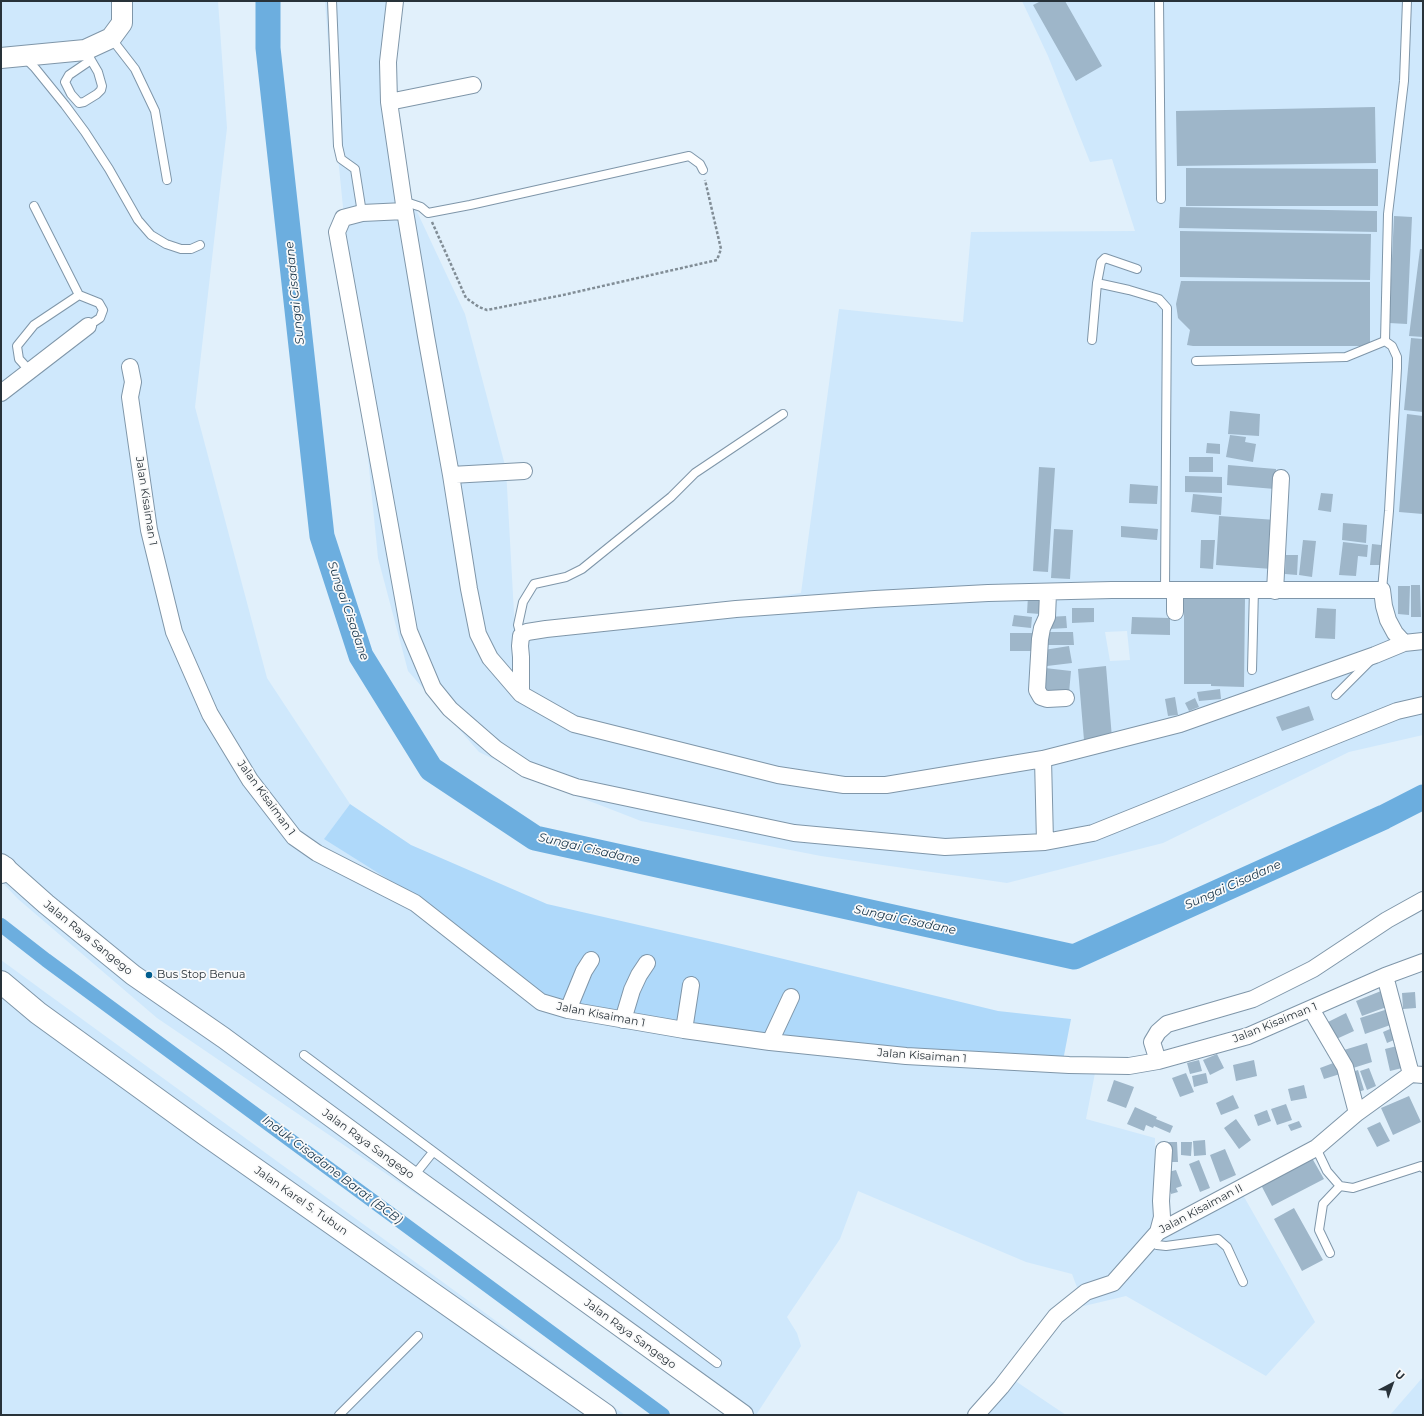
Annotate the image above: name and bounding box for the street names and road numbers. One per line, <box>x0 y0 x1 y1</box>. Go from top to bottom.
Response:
street label: Jalan Kisaiman 1 <box>132 456 160 546</box>
street label: Jalan Kisaiman 1 <box>234 758 298 838</box>
street label: Jalan Raya Sangego <box>41 898 135 978</box>
street label: Jalan Kisaiman 1 <box>556 1000 646 1030</box>
street label: Jalan Kisaiman 1 <box>1231 1000 1319 1046</box>
street label: Jalan Kisaiman 1 <box>877 1046 967 1066</box>
street label: Jalan Raya Sangego <box>319 1106 417 1182</box>
street label: Jalan Karel S. Tubun <box>252 1164 350 1238</box>
street label: Jalan Kisaiman II <box>1157 1181 1245 1237</box>
street label: Jalan Raya Sangego <box>581 1296 679 1372</box>

